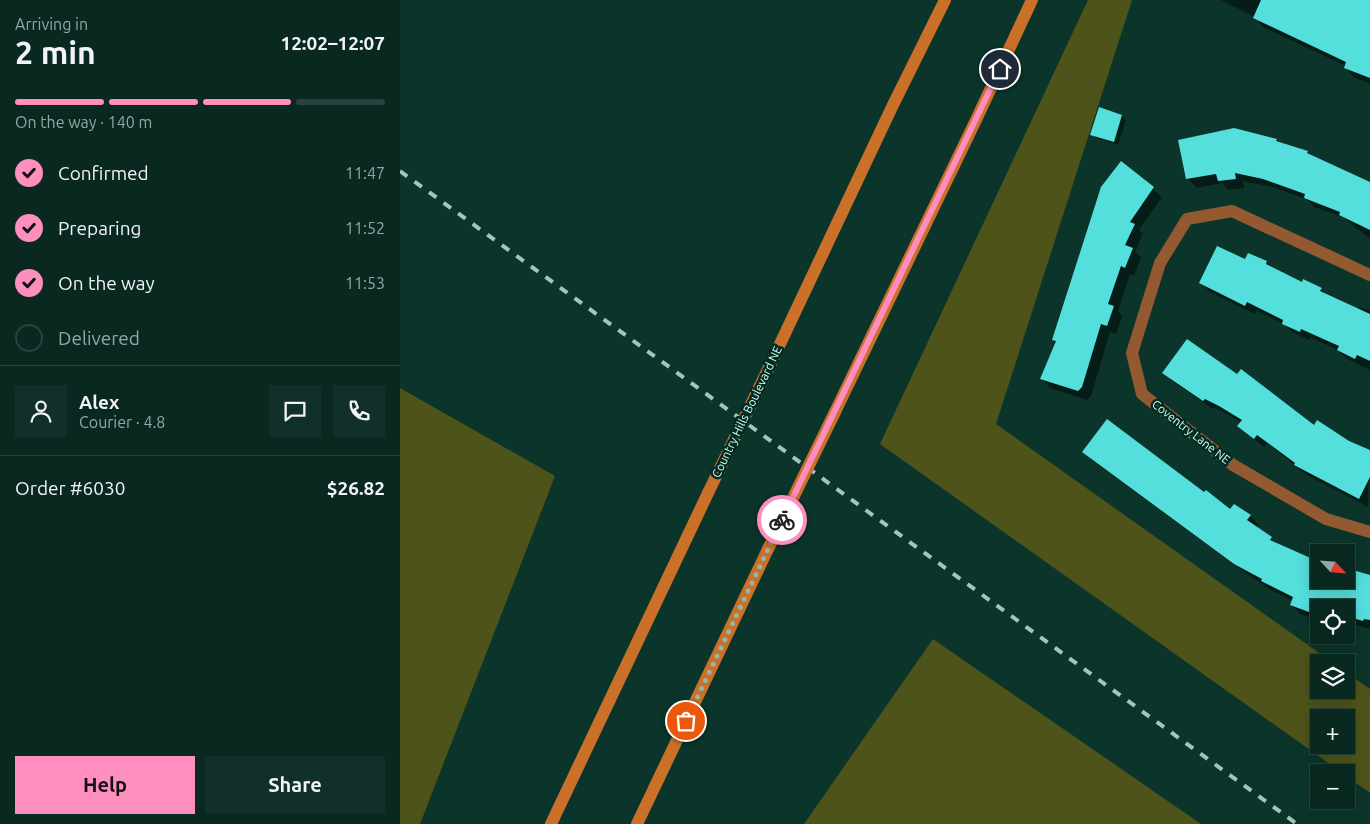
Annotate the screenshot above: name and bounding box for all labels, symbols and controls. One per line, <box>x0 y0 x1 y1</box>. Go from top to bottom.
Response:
text: Arriving in <box>15 15 88 33</box>
text: 12:02–12:07 <box>280 32 385 54</box>
text: 2 min <box>15 34 96 70</box>
pin <box>979 48 1021 90</box>
icon: home <box>986 55 1014 83</box>
text: On the way · 140 m <box>15 113 152 131</box>
icon: check <box>15 159 43 187</box>
text: Confirmed <box>58 162 149 184</box>
text: 11:47 <box>345 164 385 182</box>
icon: check <box>15 214 43 242</box>
text: Preparing <box>58 217 142 239</box>
text: 11:52 <box>345 219 385 237</box>
icon: check <box>15 269 43 297</box>
text: On the way <box>58 272 155 294</box>
text: 11:53 <box>345 274 385 292</box>
text: Delivered <box>58 327 140 349</box>
street label: Country Hills Boulevard NE <box>709 344 784 480</box>
button: person <box>15 385 67 437</box>
button: chat <box>269 385 321 437</box>
button: phone <box>333 385 385 437</box>
text: Alex <box>79 391 119 413</box>
street label: Coventry Lane NE <box>1150 397 1233 466</box>
text: Courier · 4.8 <box>79 413 165 431</box>
text: Order #6030 <box>15 477 125 499</box>
text: $26.82 <box>327 477 385 499</box>
courier <box>757 495 807 545</box>
icon: bike <box>768 506 796 534</box>
north arrow <box>1310 544 1355 589</box>
map controls <box>1310 544 1355 809</box>
button: locate <box>1310 599 1355 644</box>
button: layers <box>1310 654 1355 699</box>
pin <box>665 700 707 742</box>
icon: bag <box>672 707 700 735</box>
button: + <box>1310 709 1355 754</box>
button: Help <box>15 756 195 814</box>
button: Share <box>205 756 385 814</box>
button: − <box>1310 764 1355 809</box>

